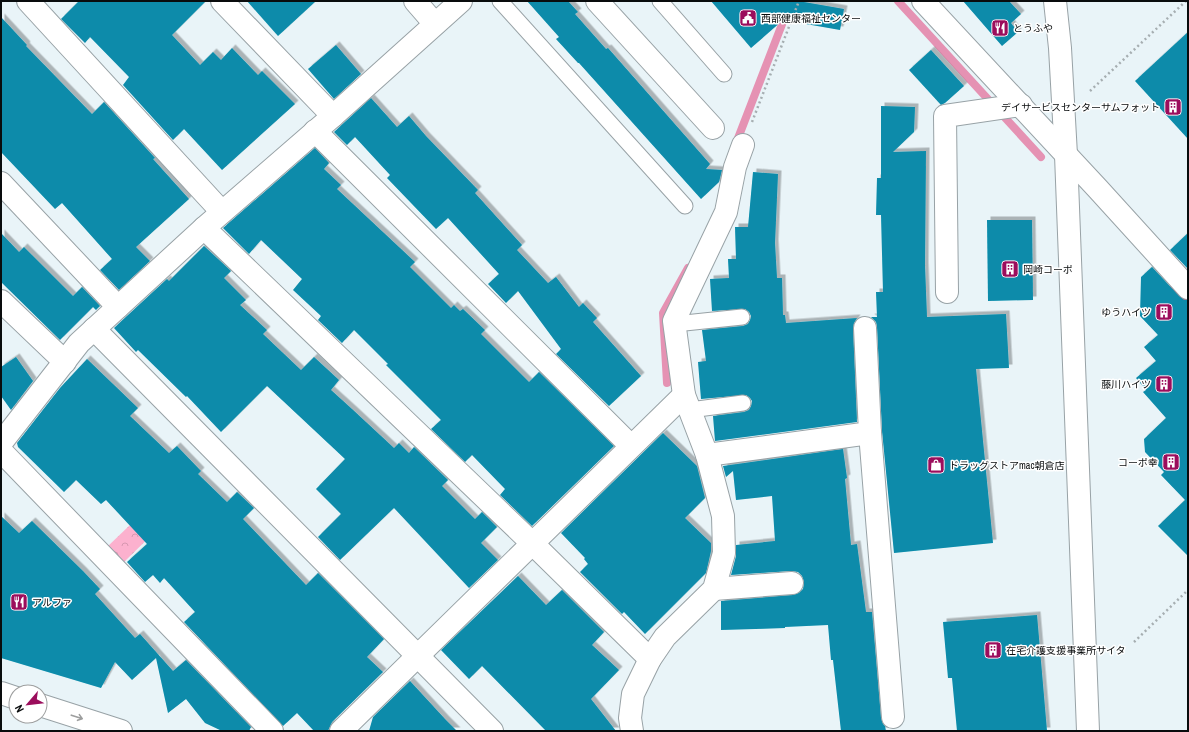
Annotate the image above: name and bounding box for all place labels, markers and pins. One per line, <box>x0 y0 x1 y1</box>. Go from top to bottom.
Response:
public building icon: 西部健康福祉センター <box>738 8 758 28</box>
place label: 西部健康福祉センター <box>761 12 861 25</box>
restaurant icon: とうふや <box>990 18 1010 38</box>
place label: とうふや <box>1013 22 1053 35</box>
building icon: デイサービスセンターサムフォット <box>1163 97 1183 117</box>
place label: デイサービスセンターサムフォット <box>1001 101 1160 114</box>
building icon: 岡崎コーポ <box>1000 259 1020 279</box>
place label: 岡崎コーポ <box>1023 263 1073 276</box>
building icon: ゆうハイツ <box>1154 302 1174 322</box>
place label: ゆうハイツ <box>1101 306 1151 319</box>
building icon: 藤川ハイツ <box>1154 374 1174 394</box>
place label: 藤川ハイツ <box>1101 378 1151 391</box>
building icon: コーポ幸 <box>1161 452 1181 472</box>
shop icon: ドラッグストアmac朝倉店 <box>926 455 946 475</box>
place label: コーポ幸 <box>1118 456 1158 469</box>
place label: ドラッグストアmac朝倉店 <box>949 459 1065 472</box>
restaurant icon: アルファ <box>9 592 29 612</box>
place label: アルファ <box>32 596 72 609</box>
building icon: 在宅介護支援事業所サイタ <box>983 640 1003 660</box>
place label: 在宅介護支援事業所サイタ <box>1006 644 1126 657</box>

